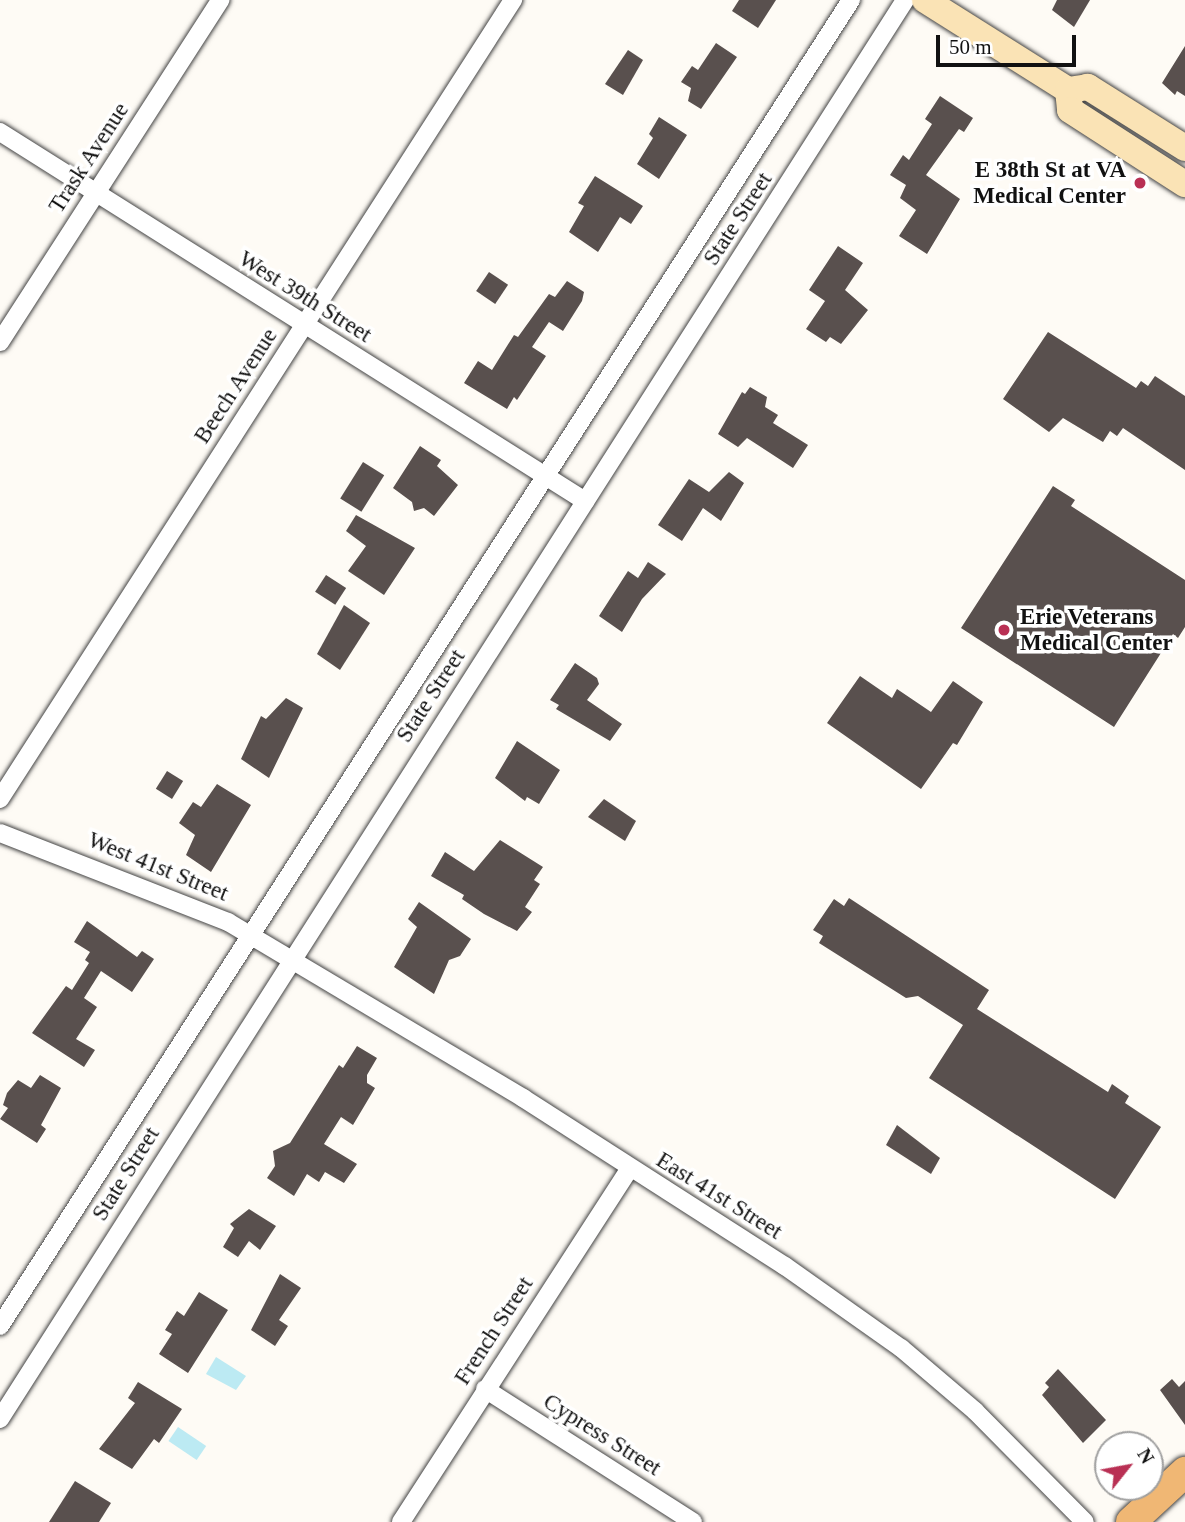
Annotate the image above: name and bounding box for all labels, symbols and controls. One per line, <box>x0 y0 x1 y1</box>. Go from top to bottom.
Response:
scale bar <box>940 21 1080 65</box>
text: 50 m <box>949 35 992 59</box>
street label: Trask Avenue <box>43 97 135 219</box>
place label: E 38th St at VA Medical Center <box>973 156 1126 210</box>
street label: State Street <box>698 167 778 271</box>
marker: E 38th St at VA Medical Center <box>1132 175 1148 191</box>
street label: West 39th Street <box>233 245 377 349</box>
street label: Beech Avenue <box>188 323 284 449</box>
place label: Erie Veterans Medical Center <box>1020 603 1173 657</box>
marker: Erie Veterans Medical Center <box>994 620 1014 640</box>
street label: State Street <box>391 644 471 748</box>
street label: West 41st Street <box>84 826 232 908</box>
street label: State Street <box>86 1122 166 1226</box>
street label: East 41st Street <box>651 1146 787 1246</box>
street label: French Street <box>449 1272 539 1390</box>
street label: Cypress Street <box>538 1388 666 1482</box>
north arrow <box>1094 1431 1164 1501</box>
text: N <box>1133 1445 1158 1467</box>

